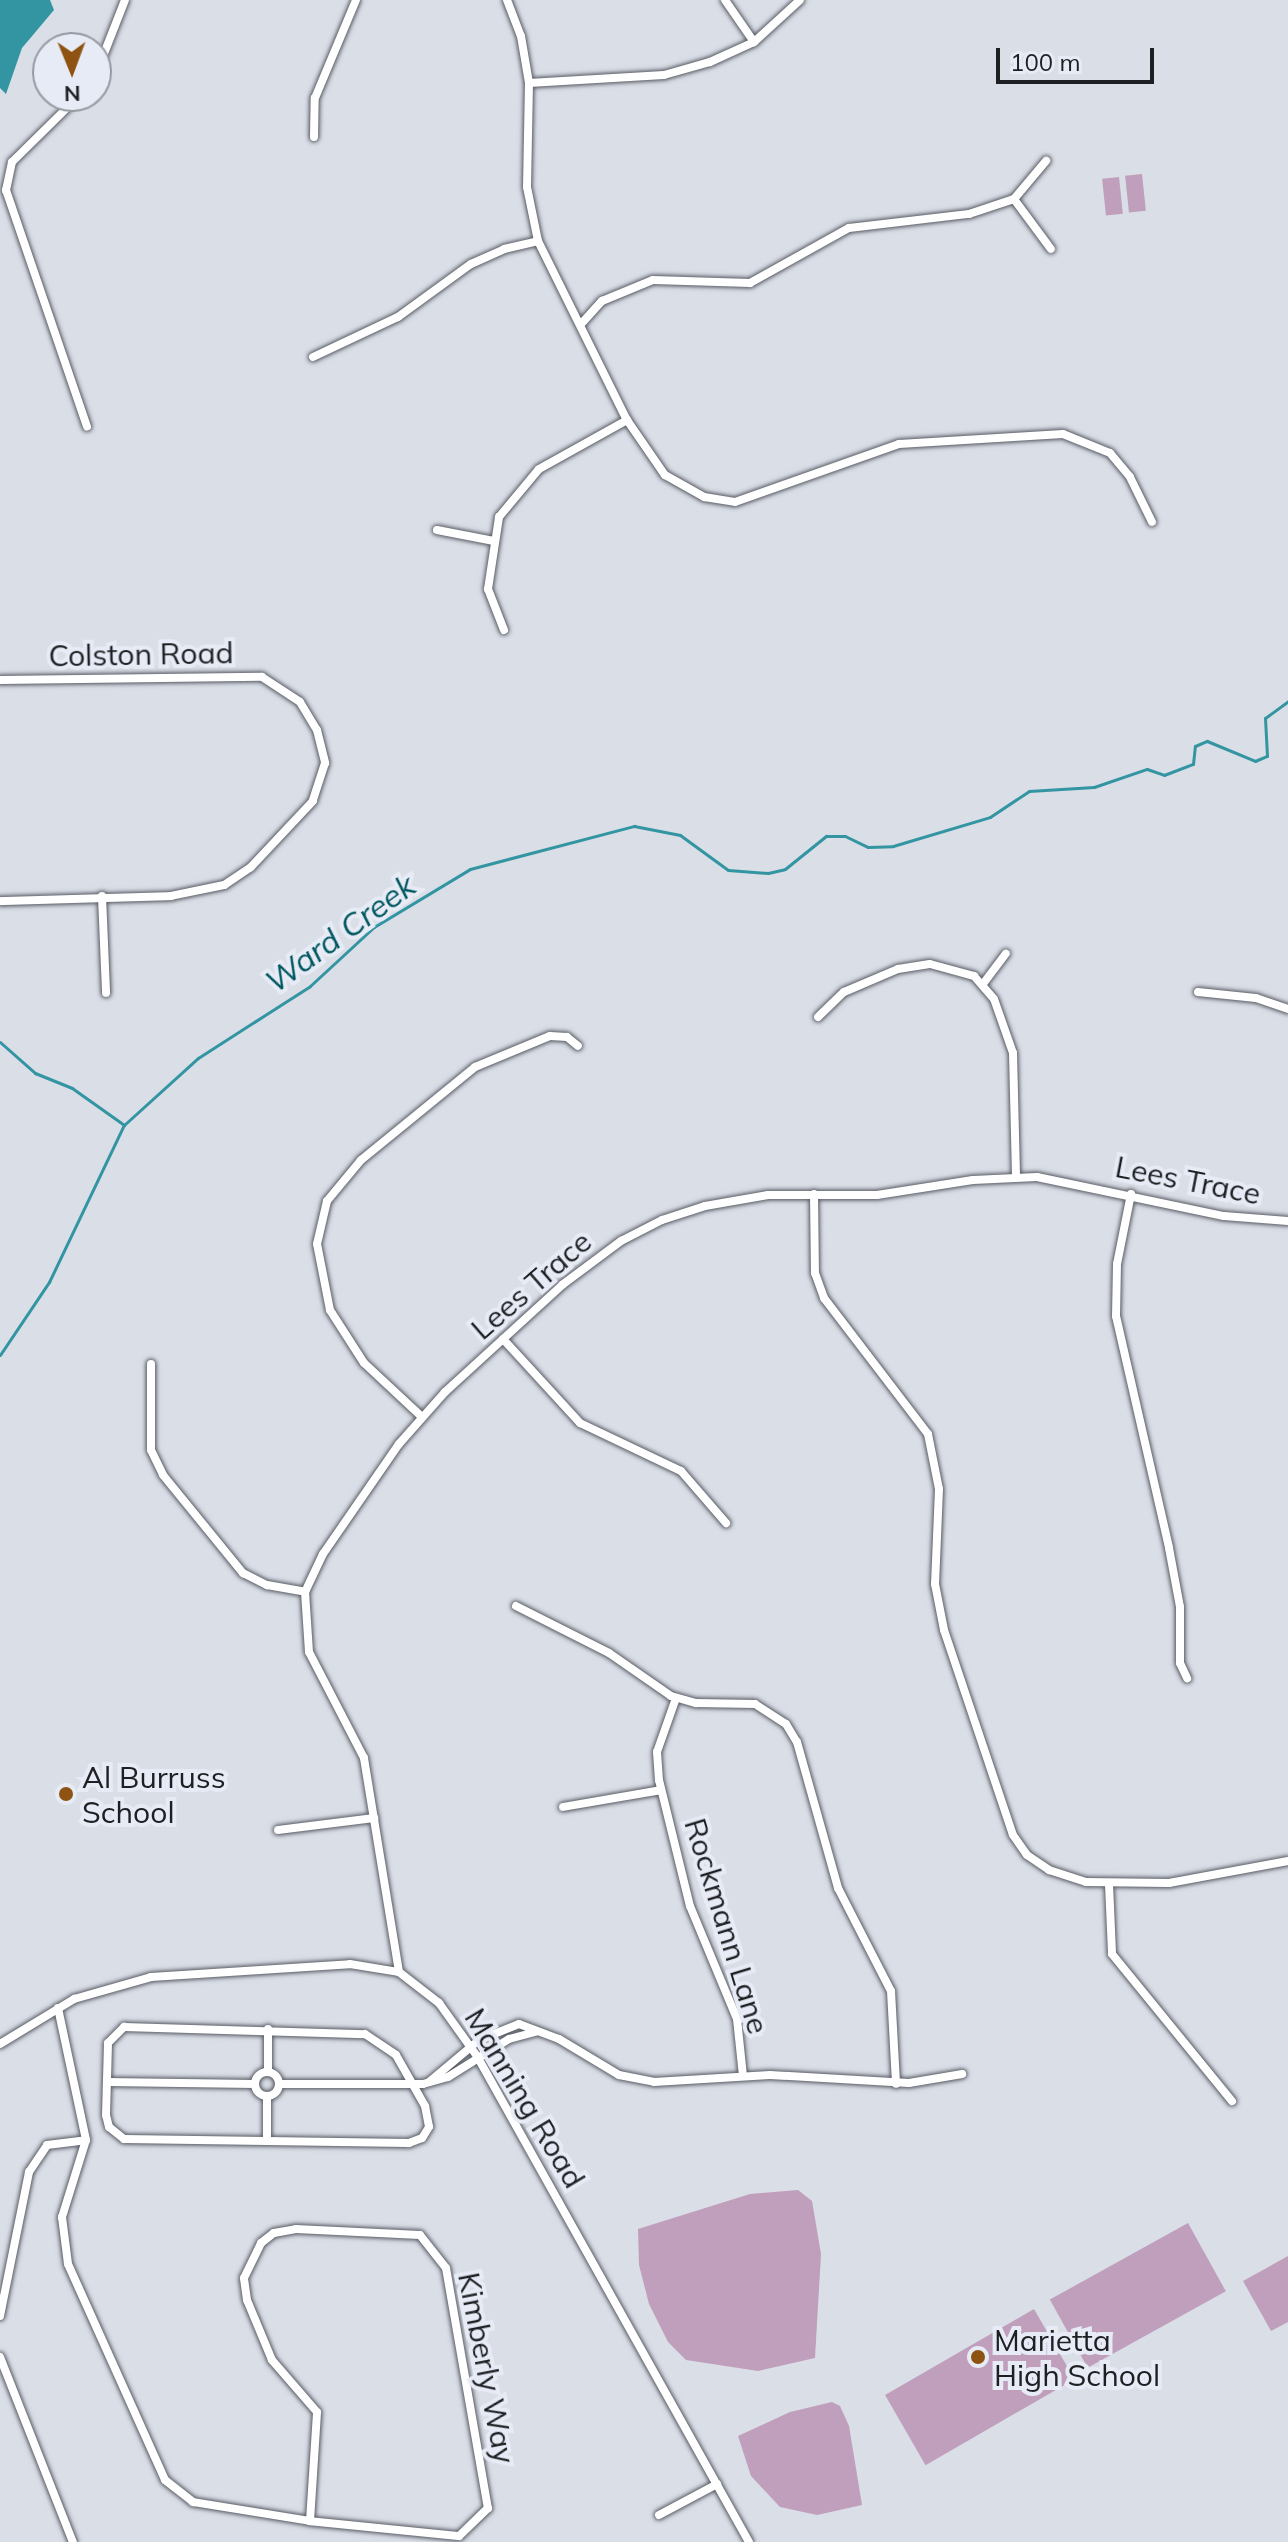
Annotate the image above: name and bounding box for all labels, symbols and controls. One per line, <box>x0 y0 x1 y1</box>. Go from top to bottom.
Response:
north arrow <box>32 32 112 112</box>
scale bar <box>1000 32 1158 82</box>
text: 100 m <box>1010 47 1081 77</box>
text: N <box>64 80 81 108</box>
street label: Colston Road <box>48 634 234 674</box>
water label: Ward Creek <box>257 866 423 1000</box>
street label: Lees Trace <box>1112 1148 1264 1212</box>
street label: Lees Trace <box>464 1223 598 1347</box>
place label: Al Burruss School <box>82 1759 226 1830</box>
marker: Al Burruss School <box>57 1785 75 1803</box>
street label: Rockmann Lane <box>677 1814 777 2038</box>
street label: Manning Road <box>457 2002 593 2194</box>
street label: Kimberly Way <box>451 2269 523 2467</box>
place label: Marietta High School <box>994 2322 1160 2392</box>
marker: Marietta High School <box>969 2348 987 2366</box>

